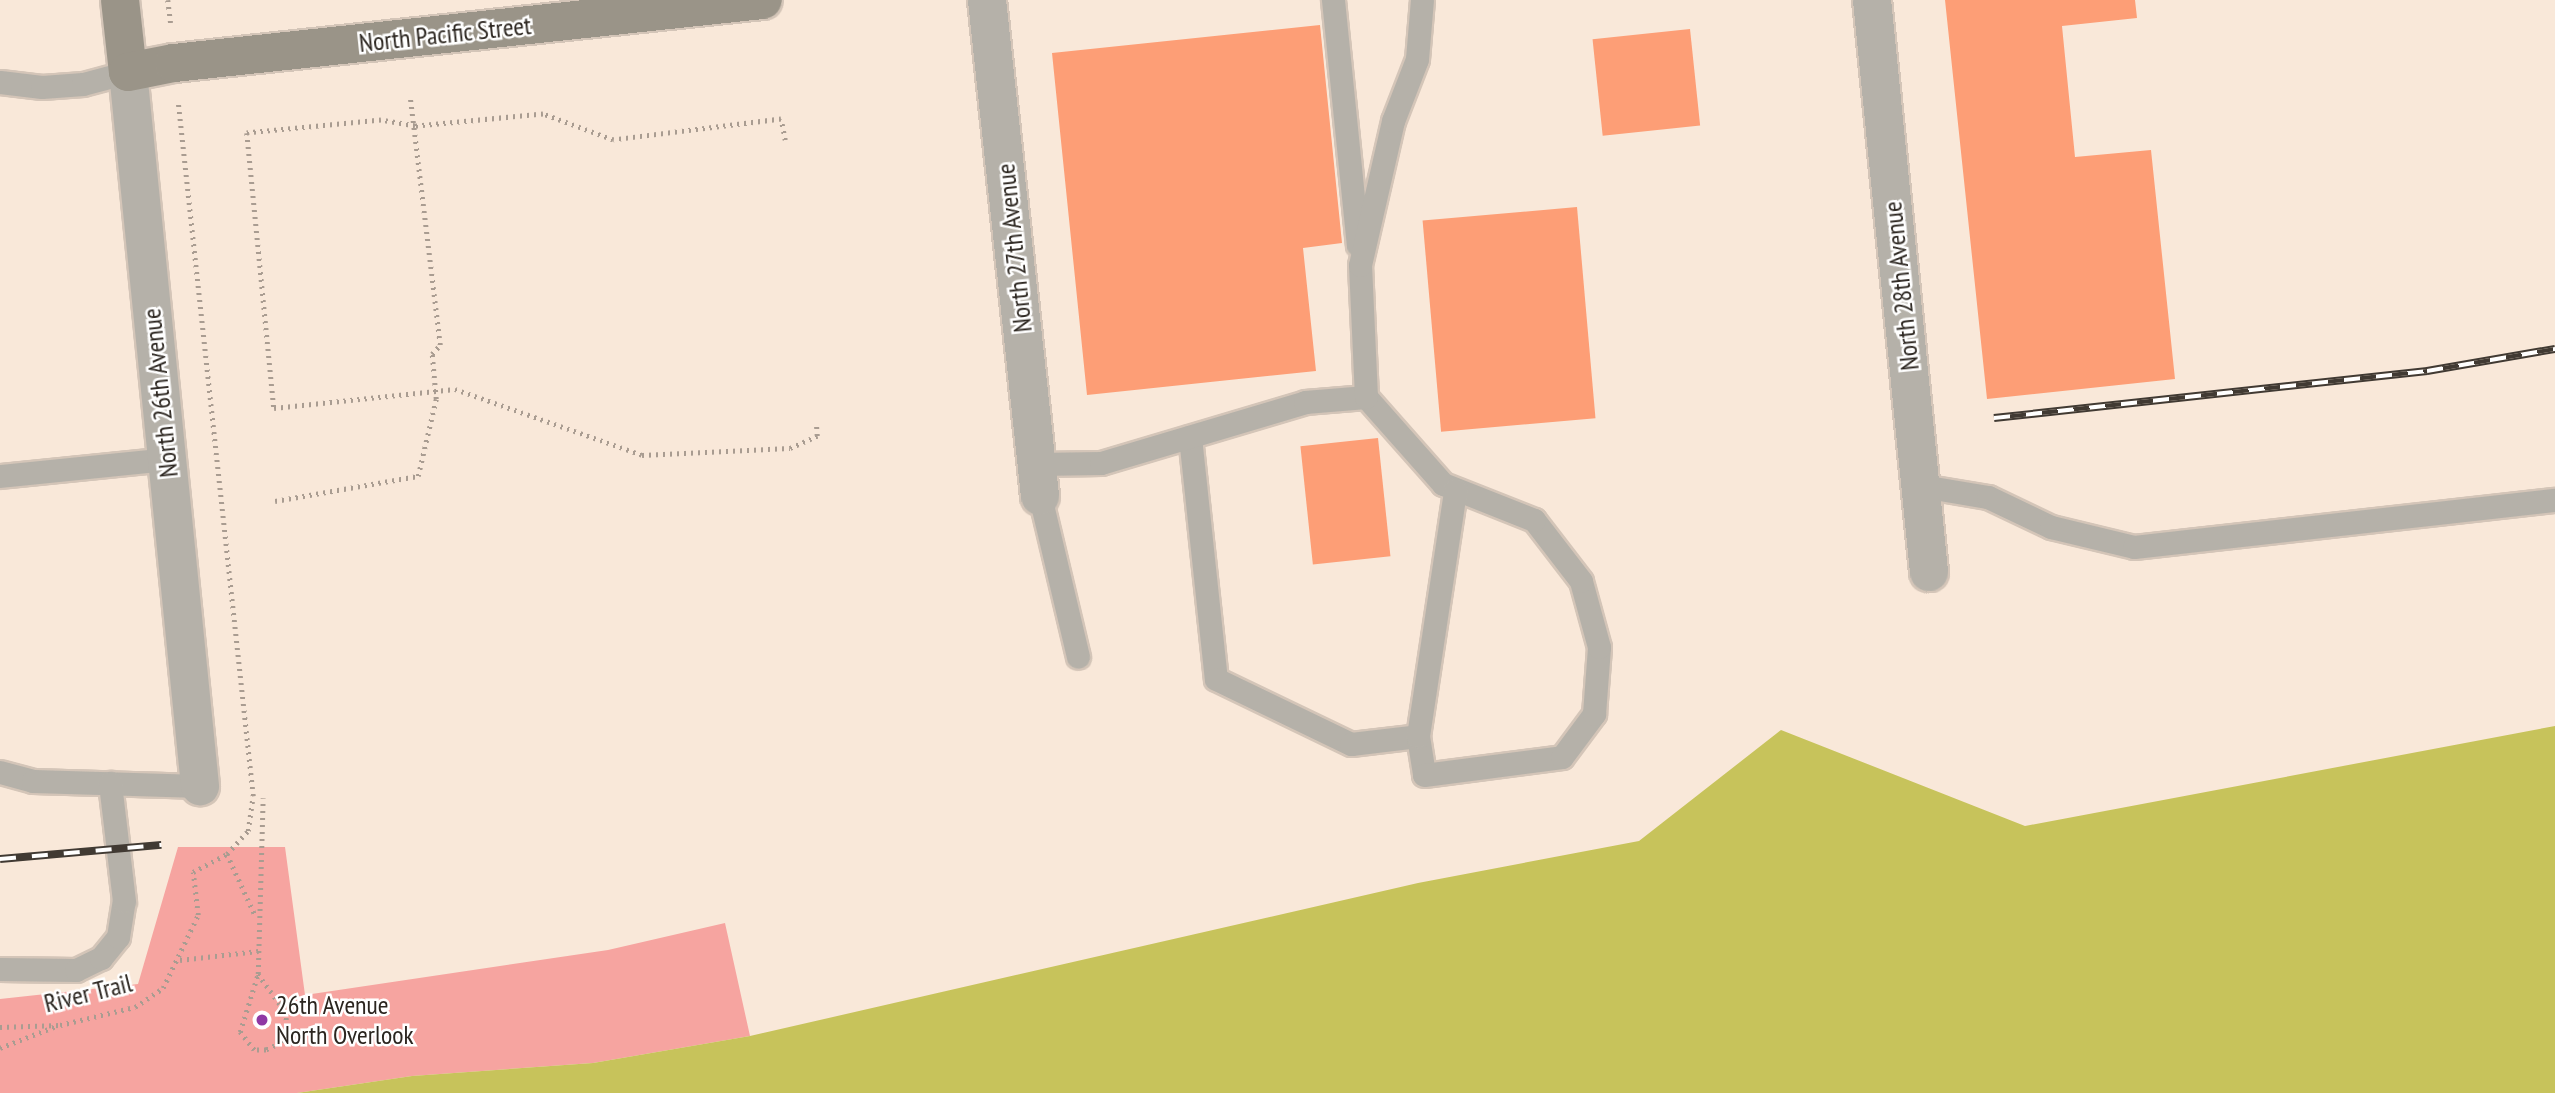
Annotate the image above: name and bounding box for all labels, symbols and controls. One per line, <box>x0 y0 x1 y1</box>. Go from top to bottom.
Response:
street label: North Pacific Street <box>357 9 533 59</box>
street label: North 27th Avenue <box>990 162 1038 334</box>
street label: North 28th Avenue <box>1877 200 1925 372</box>
street label: North 26th Avenue <box>136 307 184 479</box>
street label: River Trail <box>40 967 136 1019</box>
place label: 26th Avenue North Overlook <box>276 989 414 1050</box>
marker: 26th Avenue North Overlook <box>254 1012 270 1028</box>

